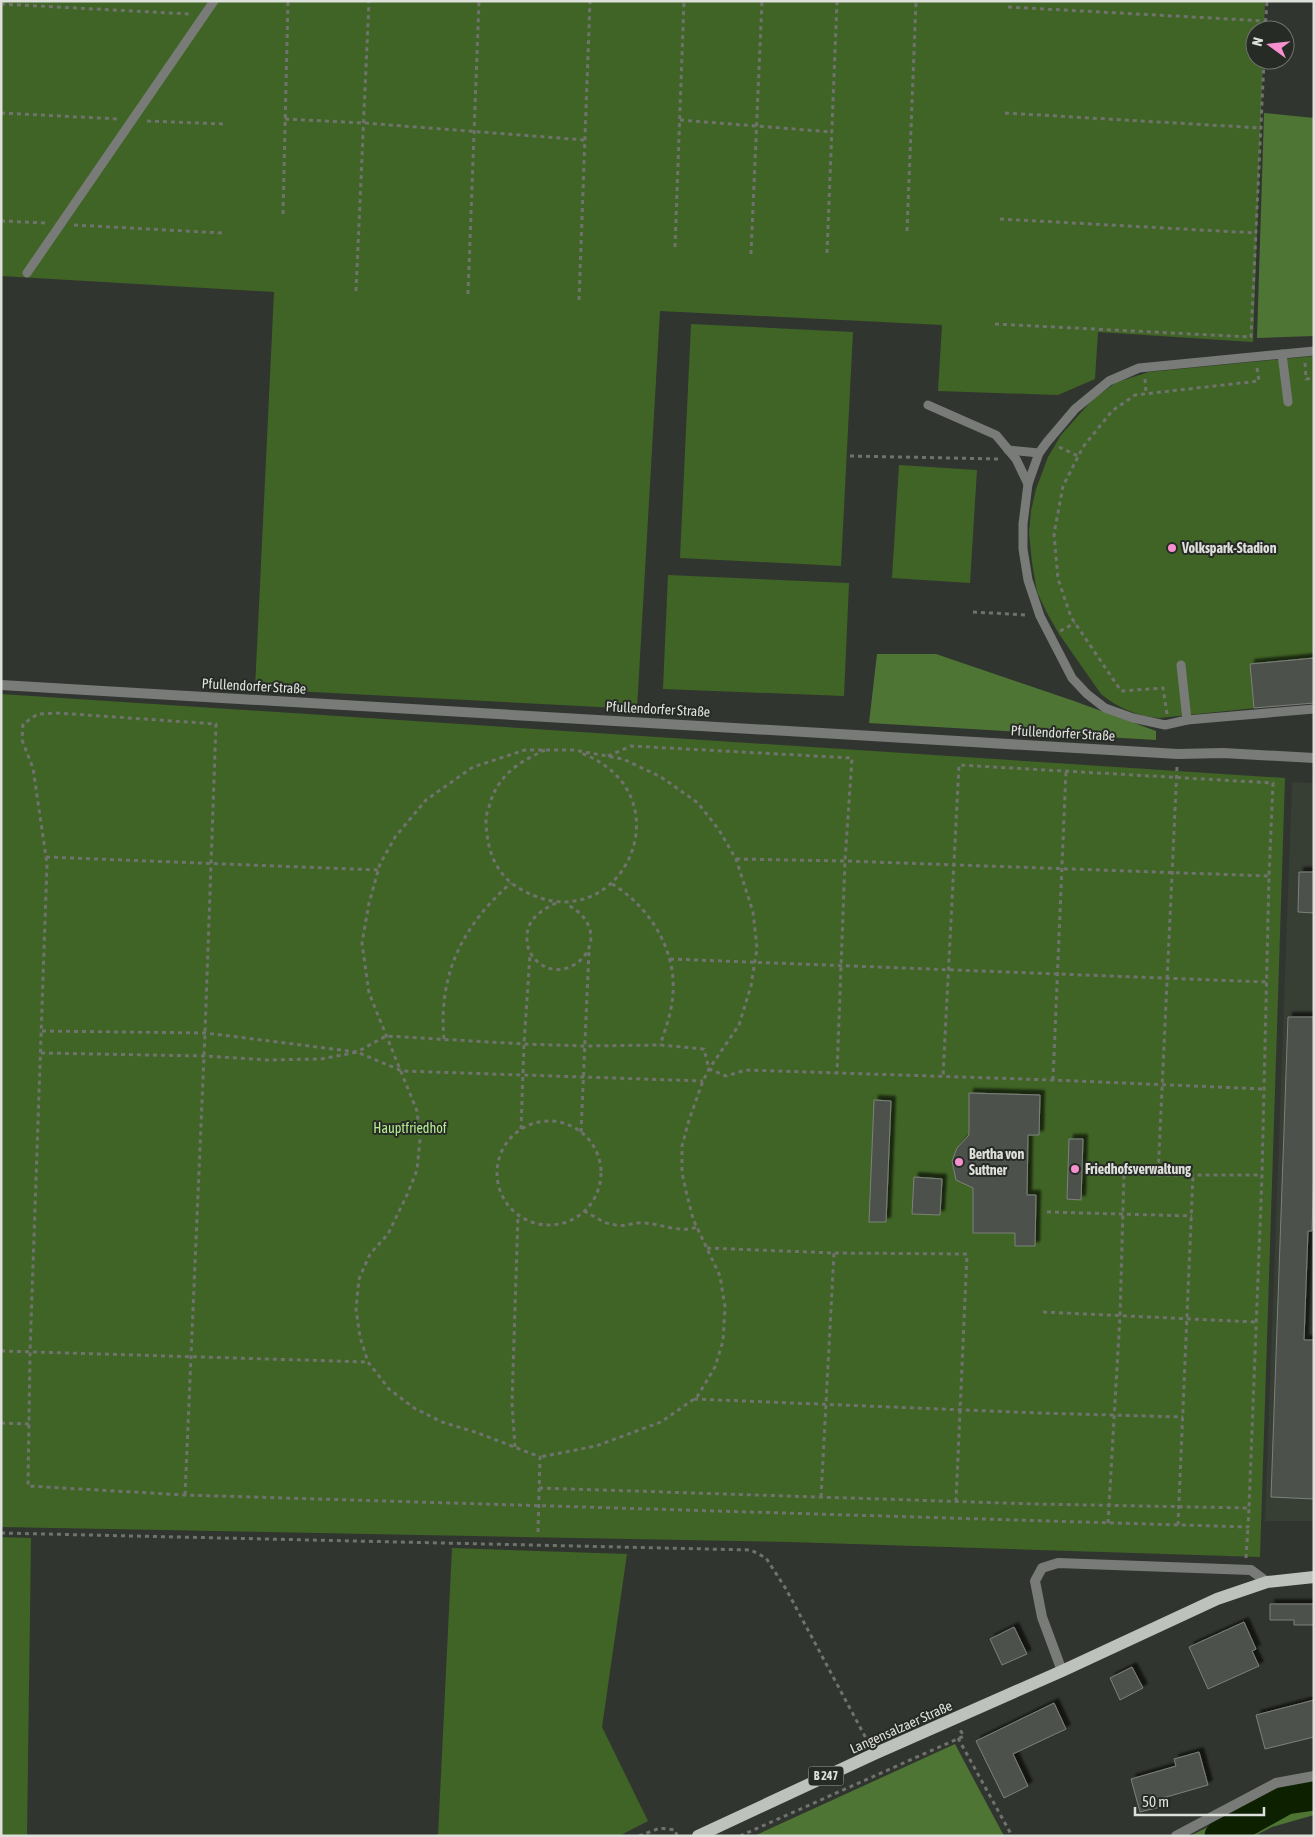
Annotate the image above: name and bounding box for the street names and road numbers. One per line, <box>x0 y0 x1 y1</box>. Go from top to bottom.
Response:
street label: Pfullendorfer Straße <box>201 675 307 697</box>
street label: Pfullendorfer Straße <box>605 698 711 720</box>
street label: Pfullendorfer Straße <box>1010 722 1116 744</box>
street label: Langensalzaer Straße <box>848 1697 954 1757</box>
road number: B 247 <box>808 1766 844 1785</box>

